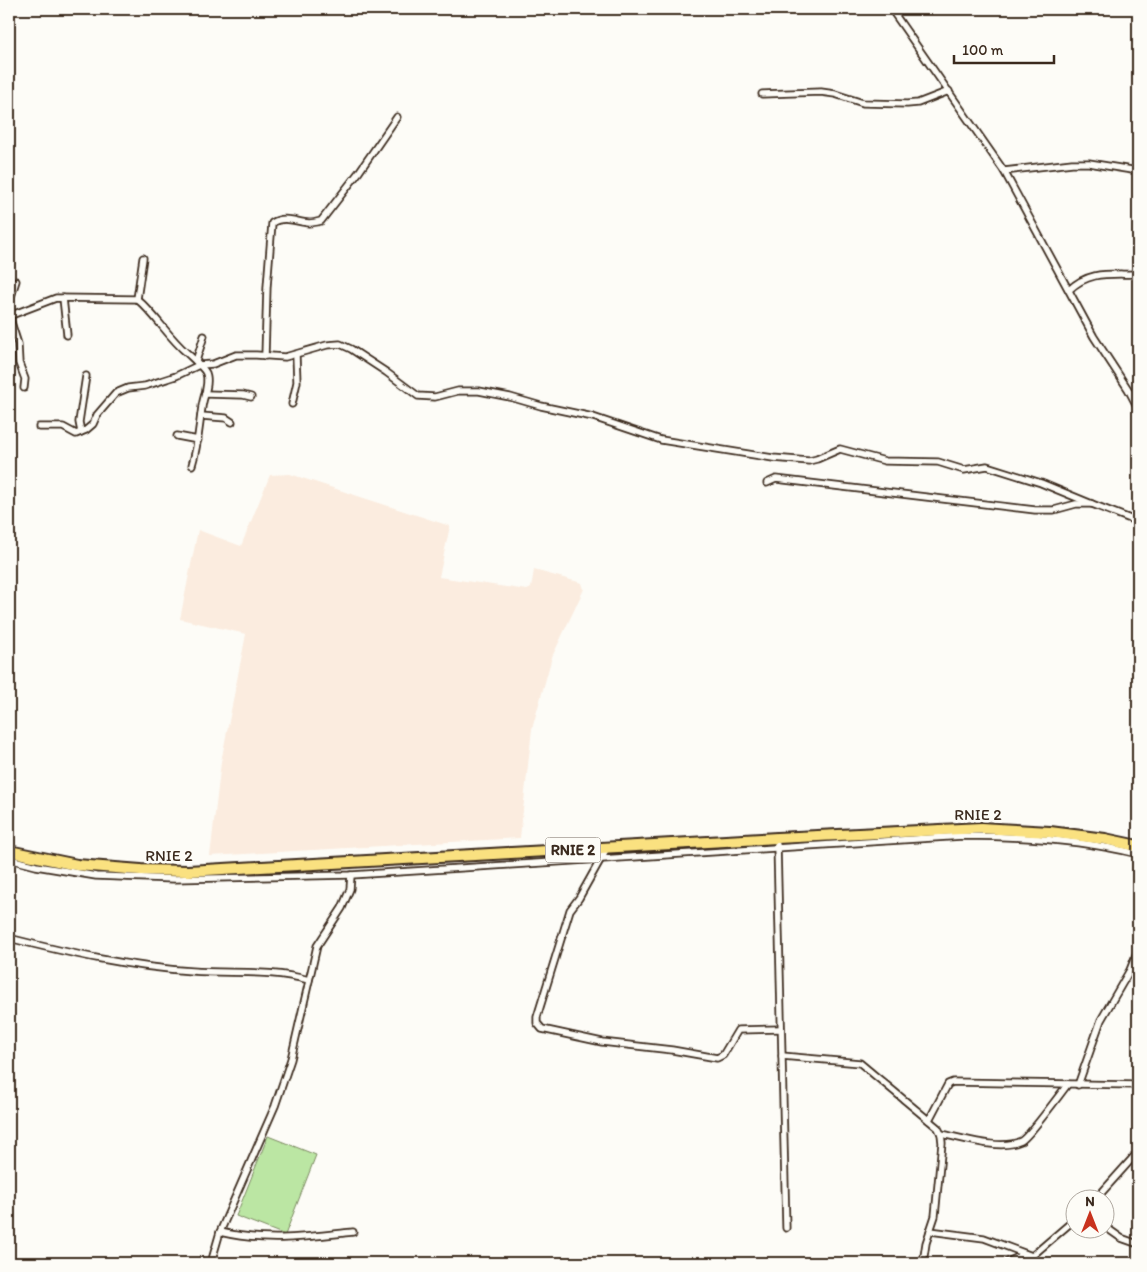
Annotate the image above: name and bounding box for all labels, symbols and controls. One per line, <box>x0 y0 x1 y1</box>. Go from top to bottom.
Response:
scale bar <box>954 32 1054 64</box>
text: 100 m <box>962 41 1004 59</box>
street label: RNIE 2 <box>954 805 1002 824</box>
road number: RNIE 2 <box>546 838 600 862</box>
street label: RNIE 2 <box>145 846 193 865</box>
north arrow <box>1064 1190 1114 1240</box>
text: N <box>1085 1193 1095 1210</box>

